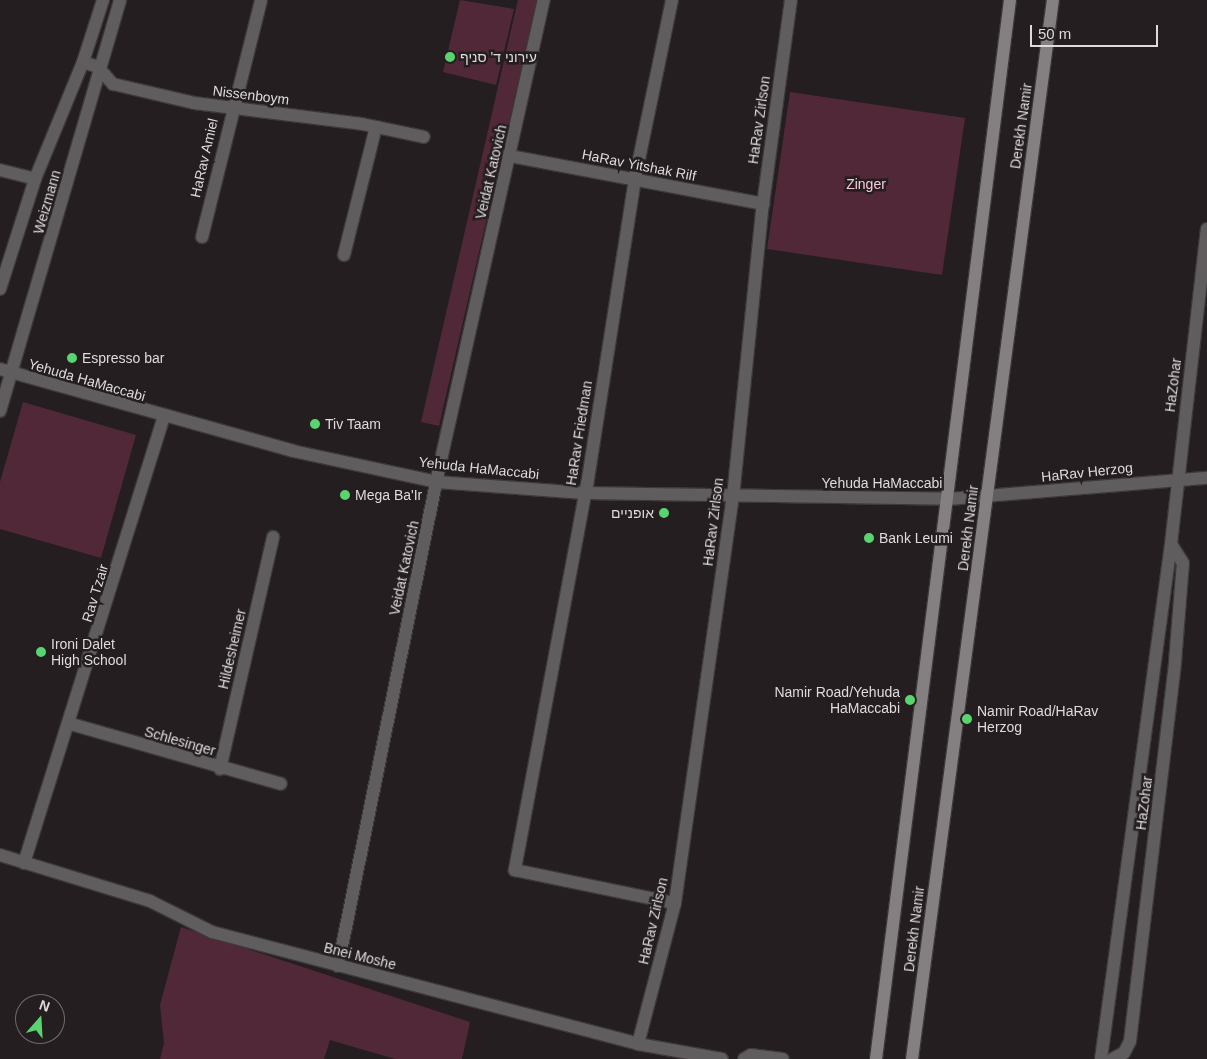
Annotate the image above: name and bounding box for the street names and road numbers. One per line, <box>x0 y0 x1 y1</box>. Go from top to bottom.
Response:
street label: HaRav Zirlson <box>745 75 773 165</box>
street label: Nissenboym <box>212 82 290 108</box>
street label: Derekh Namir <box>1007 82 1035 170</box>
street label: HaRav Amiel <box>187 116 221 200</box>
street label: Veidat Katovich <box>472 123 510 221</box>
street label: HaRav Yitshak Rilf <box>580 146 698 184</box>
street label: Weizmann <box>30 168 64 236</box>
street label: Yehuda HaMaccabi <box>27 355 147 405</box>
street label: HaZohar <box>1161 357 1185 413</box>
street label: HaRav Friedman <box>562 379 596 487</box>
street label: Yehuda HaMaccabi <box>418 453 540 483</box>
street label: HaRav Herzog <box>1040 459 1134 485</box>
street label: Yehuda HaMaccabi <box>822 475 942 491</box>
street label: HaRav Zirlson <box>699 477 727 567</box>
street label: Derekh Namir <box>954 484 982 572</box>
street label: Veidat Katovich <box>386 519 422 617</box>
street label: Rav Tzair <box>78 562 112 624</box>
street label: Hildesheimer <box>215 607 249 691</box>
street label: Schlesinger <box>143 723 217 759</box>
street label: HaZohar <box>1132 775 1156 831</box>
street label: HaRav Zirlson <box>635 876 671 966</box>
street label: Derekh Namir <box>900 885 928 973</box>
street label: Bnei Moshe <box>322 939 398 973</box>

